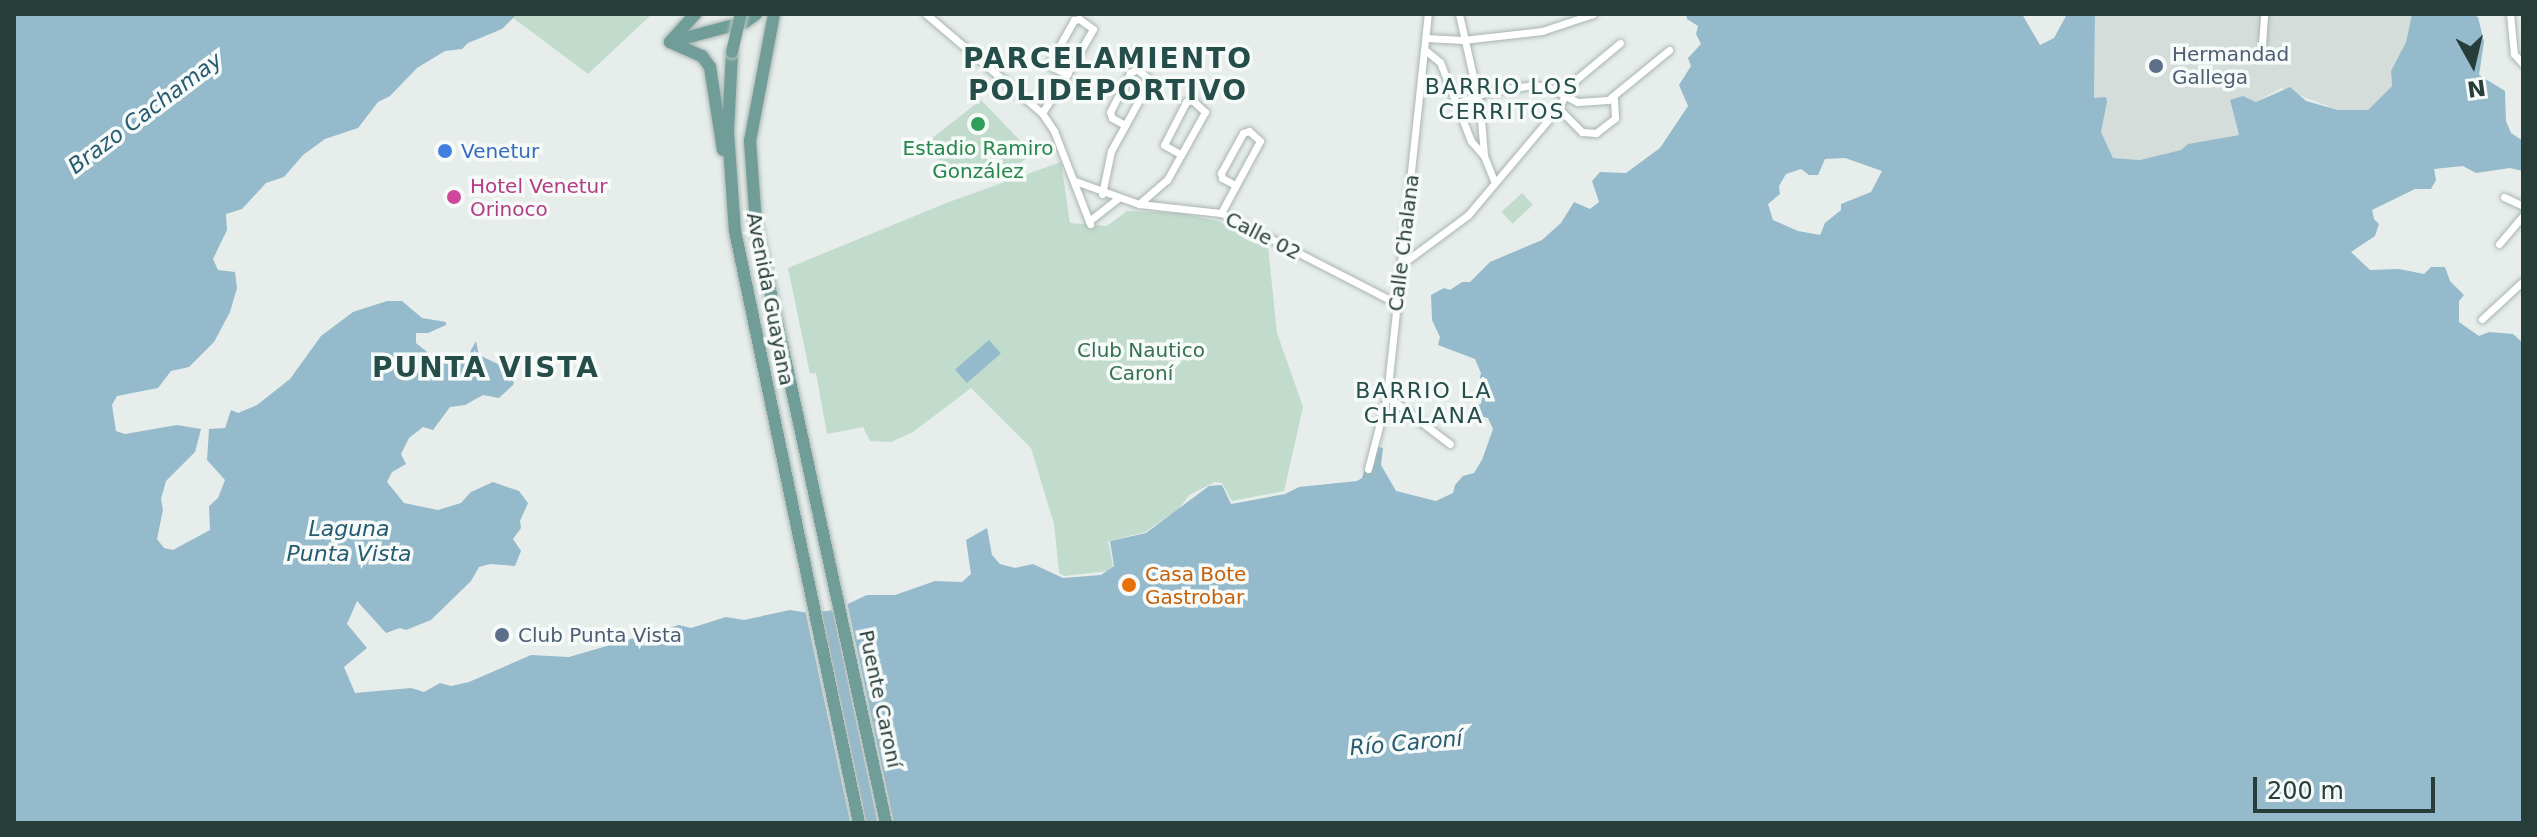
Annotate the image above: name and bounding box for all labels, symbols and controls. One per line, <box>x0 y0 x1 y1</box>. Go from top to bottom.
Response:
north arrow <box>2433 24 2513 104</box>
district label: PARCELAMIENTO POLIDEPORTIVO <box>963 42 1253 108</box>
place label: Hermandad Gallega <box>2172 42 2289 89</box>
water label: Brazo Cachamay <box>63 47 227 179</box>
marker: Hermandad Gallega <box>2147 57 2165 75</box>
district label: BARRIO LOS CERRITOS <box>1425 73 1579 124</box>
text: N <box>2466 75 2487 102</box>
marker: Estadio Ramiro González <box>969 115 987 133</box>
place label: Estadio Ramiro González <box>903 136 1053 183</box>
place label: Venetur <box>461 139 539 163</box>
marker: Venetur <box>436 142 454 160</box>
street label: Calle Chalana <box>1384 173 1424 313</box>
place label: Hotel Venetur Orinoco <box>470 174 607 221</box>
marker: Hotel Venetur Orinoco <box>445 188 463 206</box>
street label: Calle 02 <box>1221 207 1305 265</box>
street label: Avenida Guayana <box>741 211 799 387</box>
park label: Club Nautico Caroní <box>1077 339 1205 386</box>
district label: PUNTA VISTA <box>372 351 600 385</box>
district label: BARRIO LA CHALANA <box>1355 377 1493 428</box>
water label: Laguna Punta Vista <box>287 515 411 566</box>
place label: Casa Bote Gastrobar <box>1145 562 1246 609</box>
marker: Casa Bote Gastrobar <box>1120 576 1138 594</box>
place label: Club Punta Vista <box>518 623 682 647</box>
marker: Club Punta Vista <box>493 626 511 644</box>
street label: Puente Caroní <box>854 628 906 770</box>
water label: Río Caroní <box>1348 725 1464 761</box>
scale bar <box>2257 761 2439 811</box>
text: 200 m <box>2267 777 2344 805</box>

